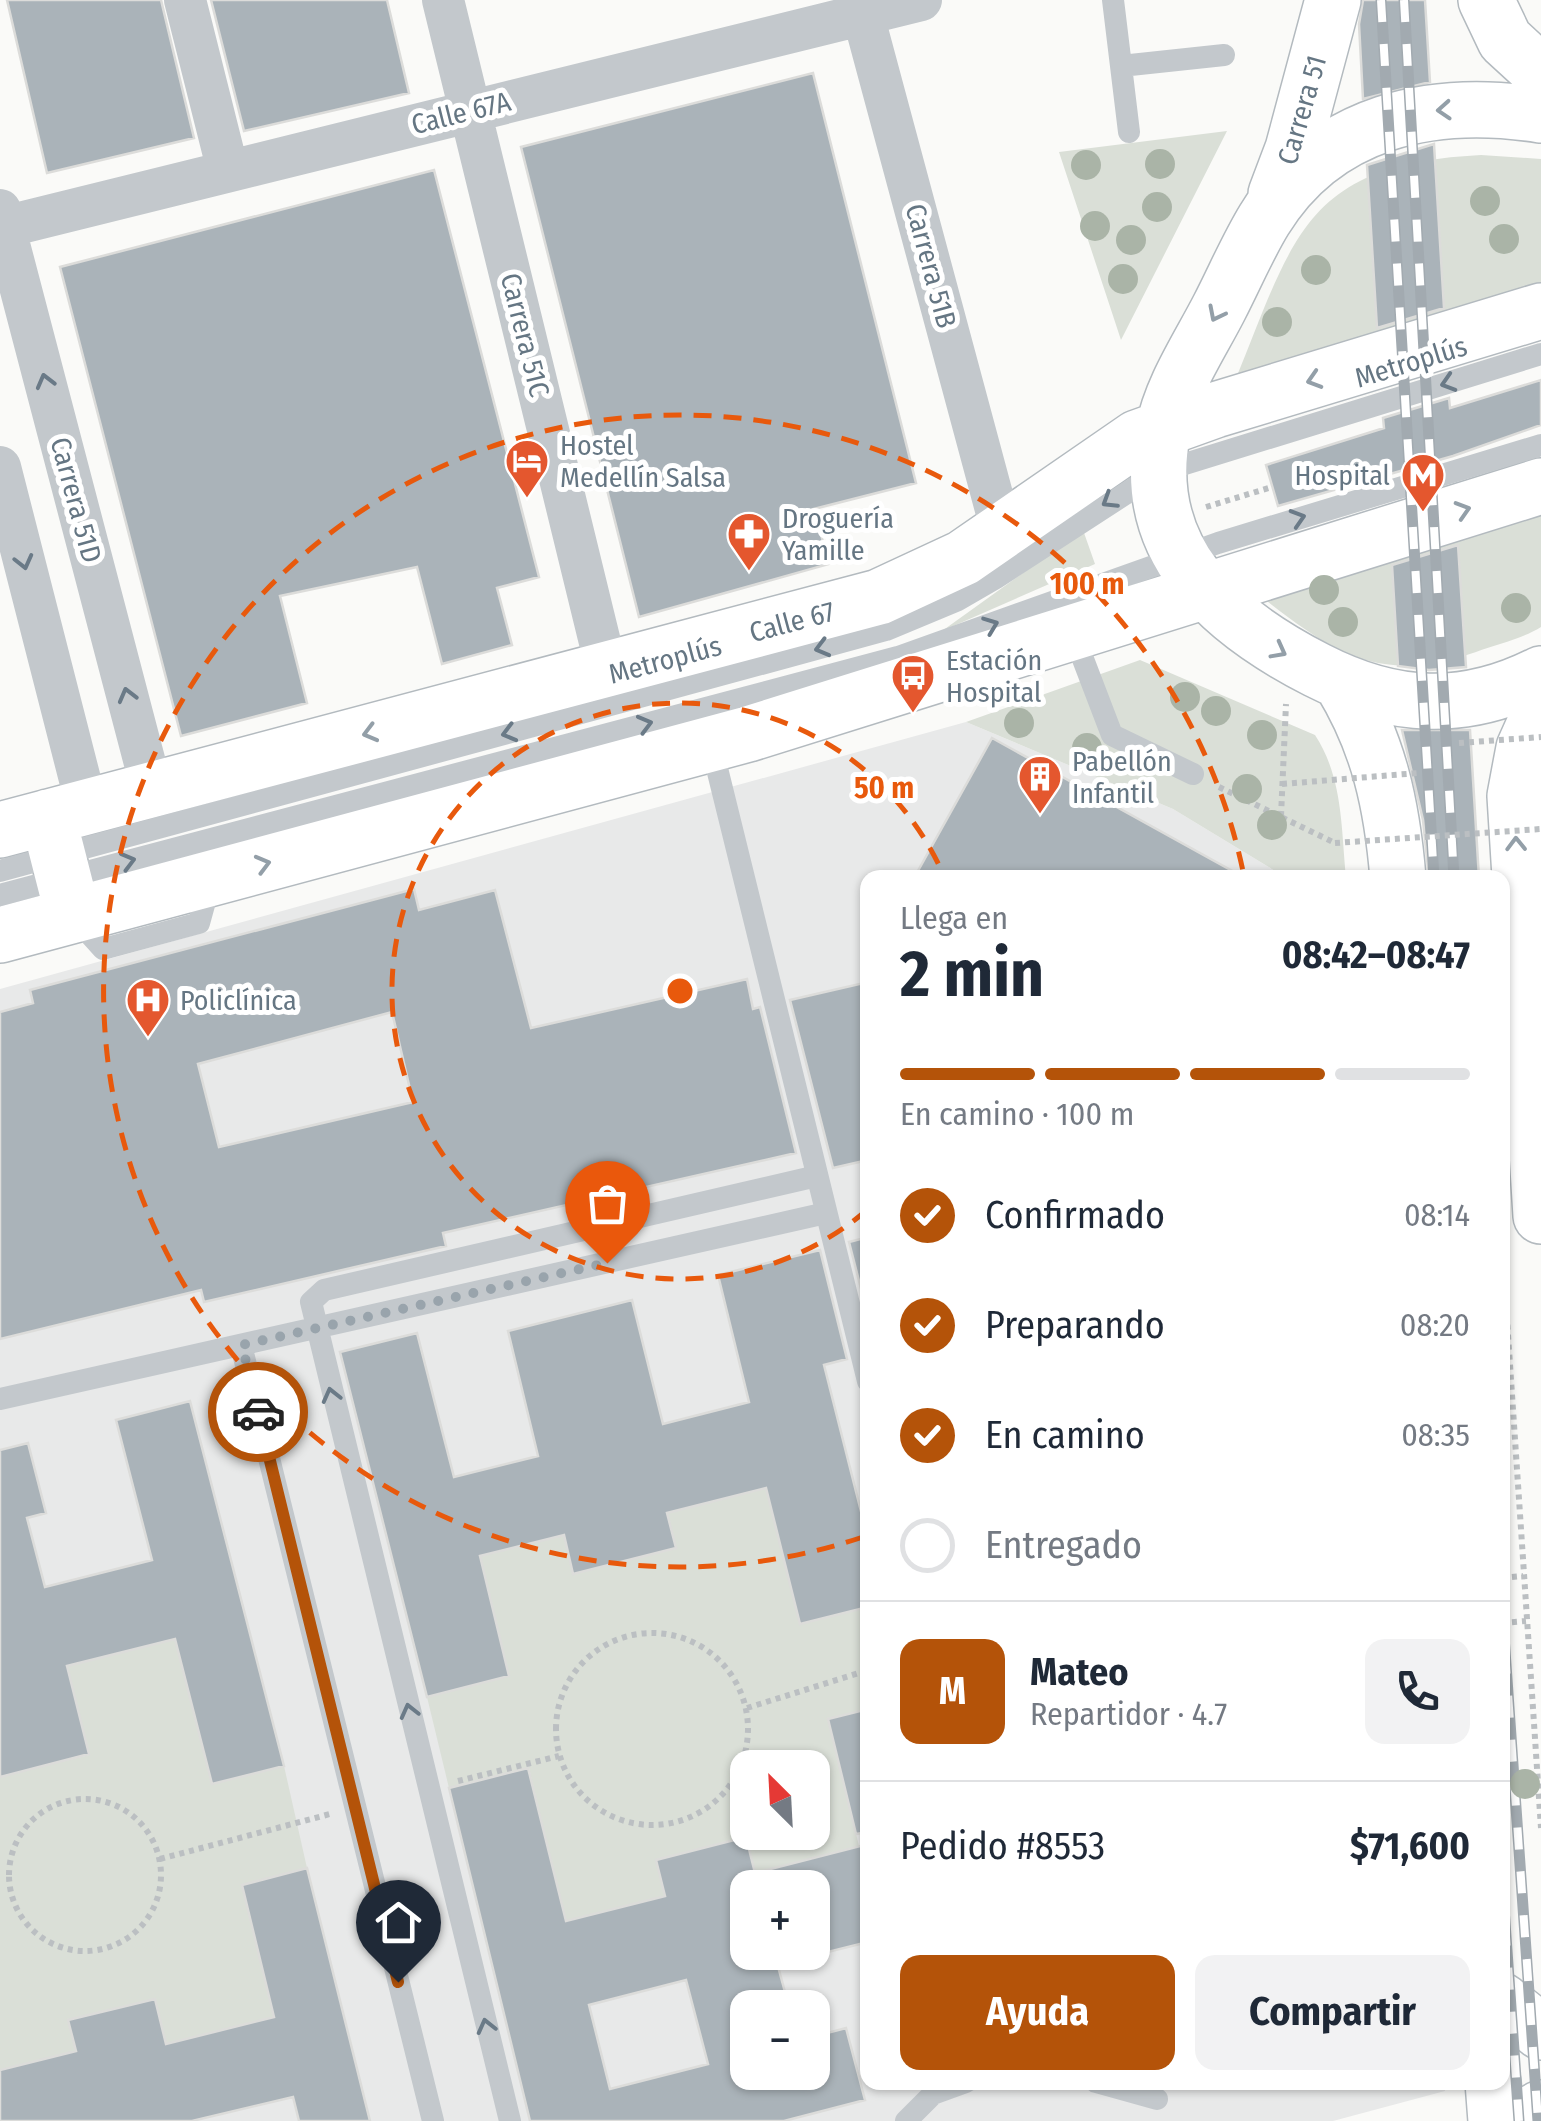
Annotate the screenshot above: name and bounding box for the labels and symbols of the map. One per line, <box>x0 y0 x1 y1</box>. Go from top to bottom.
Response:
street label: Carrera 51 <box>1271 52 1333 168</box>
street label: Calle 67A <box>408 85 514 141</box>
one-way arrow <box>1436 99 1452 120</box>
street label: Carrera 51B <box>899 200 963 332</box>
street label: Carrera 51C <box>494 270 556 400</box>
one-way arrow <box>1209 303 1228 321</box>
street label: Metroplús <box>1351 329 1471 395</box>
one-way arrow <box>1306 368 1323 388</box>
one-way arrow <box>1440 371 1457 392</box>
one-way arrow <box>35 373 56 390</box>
place label: Hostel Medellín Salsa <box>560 429 726 494</box>
street label: Carrera 51D <box>43 434 109 566</box>
hotel icon: Hostel Medellín Salsa <box>504 438 550 499</box>
metro station icon: Hospital <box>1400 452 1446 513</box>
place label: Hospital <box>1295 459 1390 492</box>
one-way arrow <box>1102 489 1120 508</box>
one-way arrow <box>1454 501 1471 522</box>
place label: Droguería Yamille <box>782 502 894 567</box>
one-way arrow <box>1289 509 1306 530</box>
pharmacy icon: Droguería Yamille <box>726 511 772 572</box>
one-way arrow <box>13 553 34 570</box>
text: 100 m <box>1050 566 1124 602</box>
street label: Calle 67 <box>746 595 838 649</box>
one-way arrow <box>981 616 999 636</box>
street label: Metroplús <box>605 629 725 691</box>
one-way arrow <box>814 636 831 657</box>
one-way arrow <box>1269 638 1287 658</box>
place label: Estación Hospital <box>946 644 1042 709</box>
bus stop icon: Estación Hospital <box>890 653 936 714</box>
one-way arrow <box>118 687 139 704</box>
one-way arrow <box>636 714 653 735</box>
one-way arrow <box>362 721 379 742</box>
one-way arrow <box>501 721 518 742</box>
place label: Pabellón Infantil <box>1072 745 1172 810</box>
building icon: Pabellón Infantil <box>1017 754 1063 815</box>
text: 50 m <box>854 770 914 806</box>
one-way arrow <box>1506 835 1527 851</box>
one-way arrow <box>119 851 136 872</box>
one-way arrow <box>254 855 271 876</box>
centre of rings <box>662 973 698 1009</box>
hospital icon: Policlínica <box>125 977 171 1038</box>
place label: Policlínica <box>180 984 297 1017</box>
pin <box>565 1161 650 1264</box>
courier <box>208 1362 308 1462</box>
one-way arrow <box>322 1387 343 1404</box>
one-way arrow <box>399 1703 420 1720</box>
north arrow <box>730 1750 830 1850</box>
pin <box>356 1880 441 1983</box>
one-way arrow <box>477 2018 498 2035</box>

